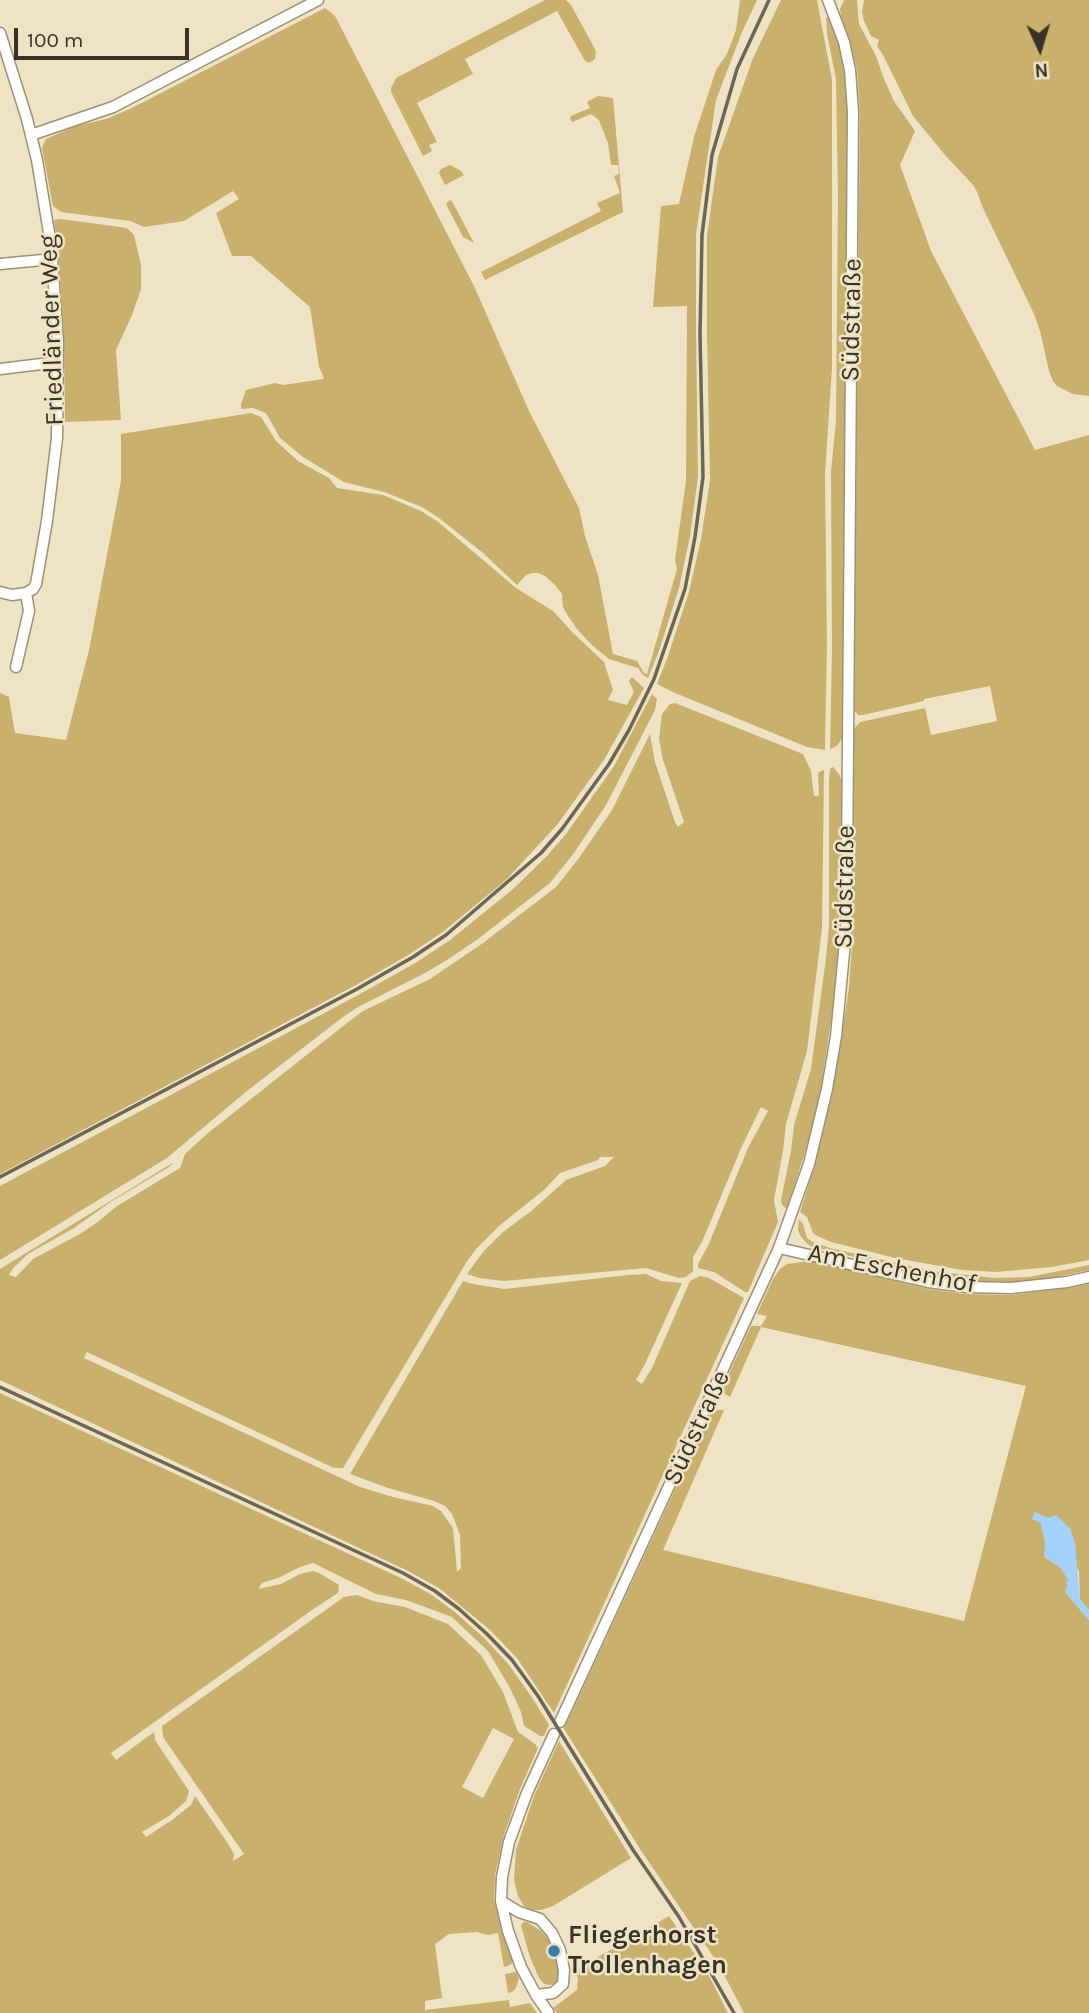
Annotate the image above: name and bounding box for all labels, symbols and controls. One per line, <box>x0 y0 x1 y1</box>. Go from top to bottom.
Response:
scale bar <box>18 14 192 58</box>
north arrow <box>1005 14 1075 84</box>
text: 100 m <box>27 28 84 52</box>
text: N <box>1034 59 1049 81</box>
street label: Friedländer Weg <box>33 234 71 426</box>
street label: Südstraße <box>835 258 869 382</box>
street label: Südstraße <box>828 825 862 949</box>
street label: Am Eschenhof <box>805 1237 979 1301</box>
street label: Südstraße <box>657 1366 737 1490</box>
place label: Fliegerhorst Trollenhagen <box>568 1920 727 1982</box>
marker: Fliegerhorst Trollenhagen <box>546 1943 562 1959</box>

